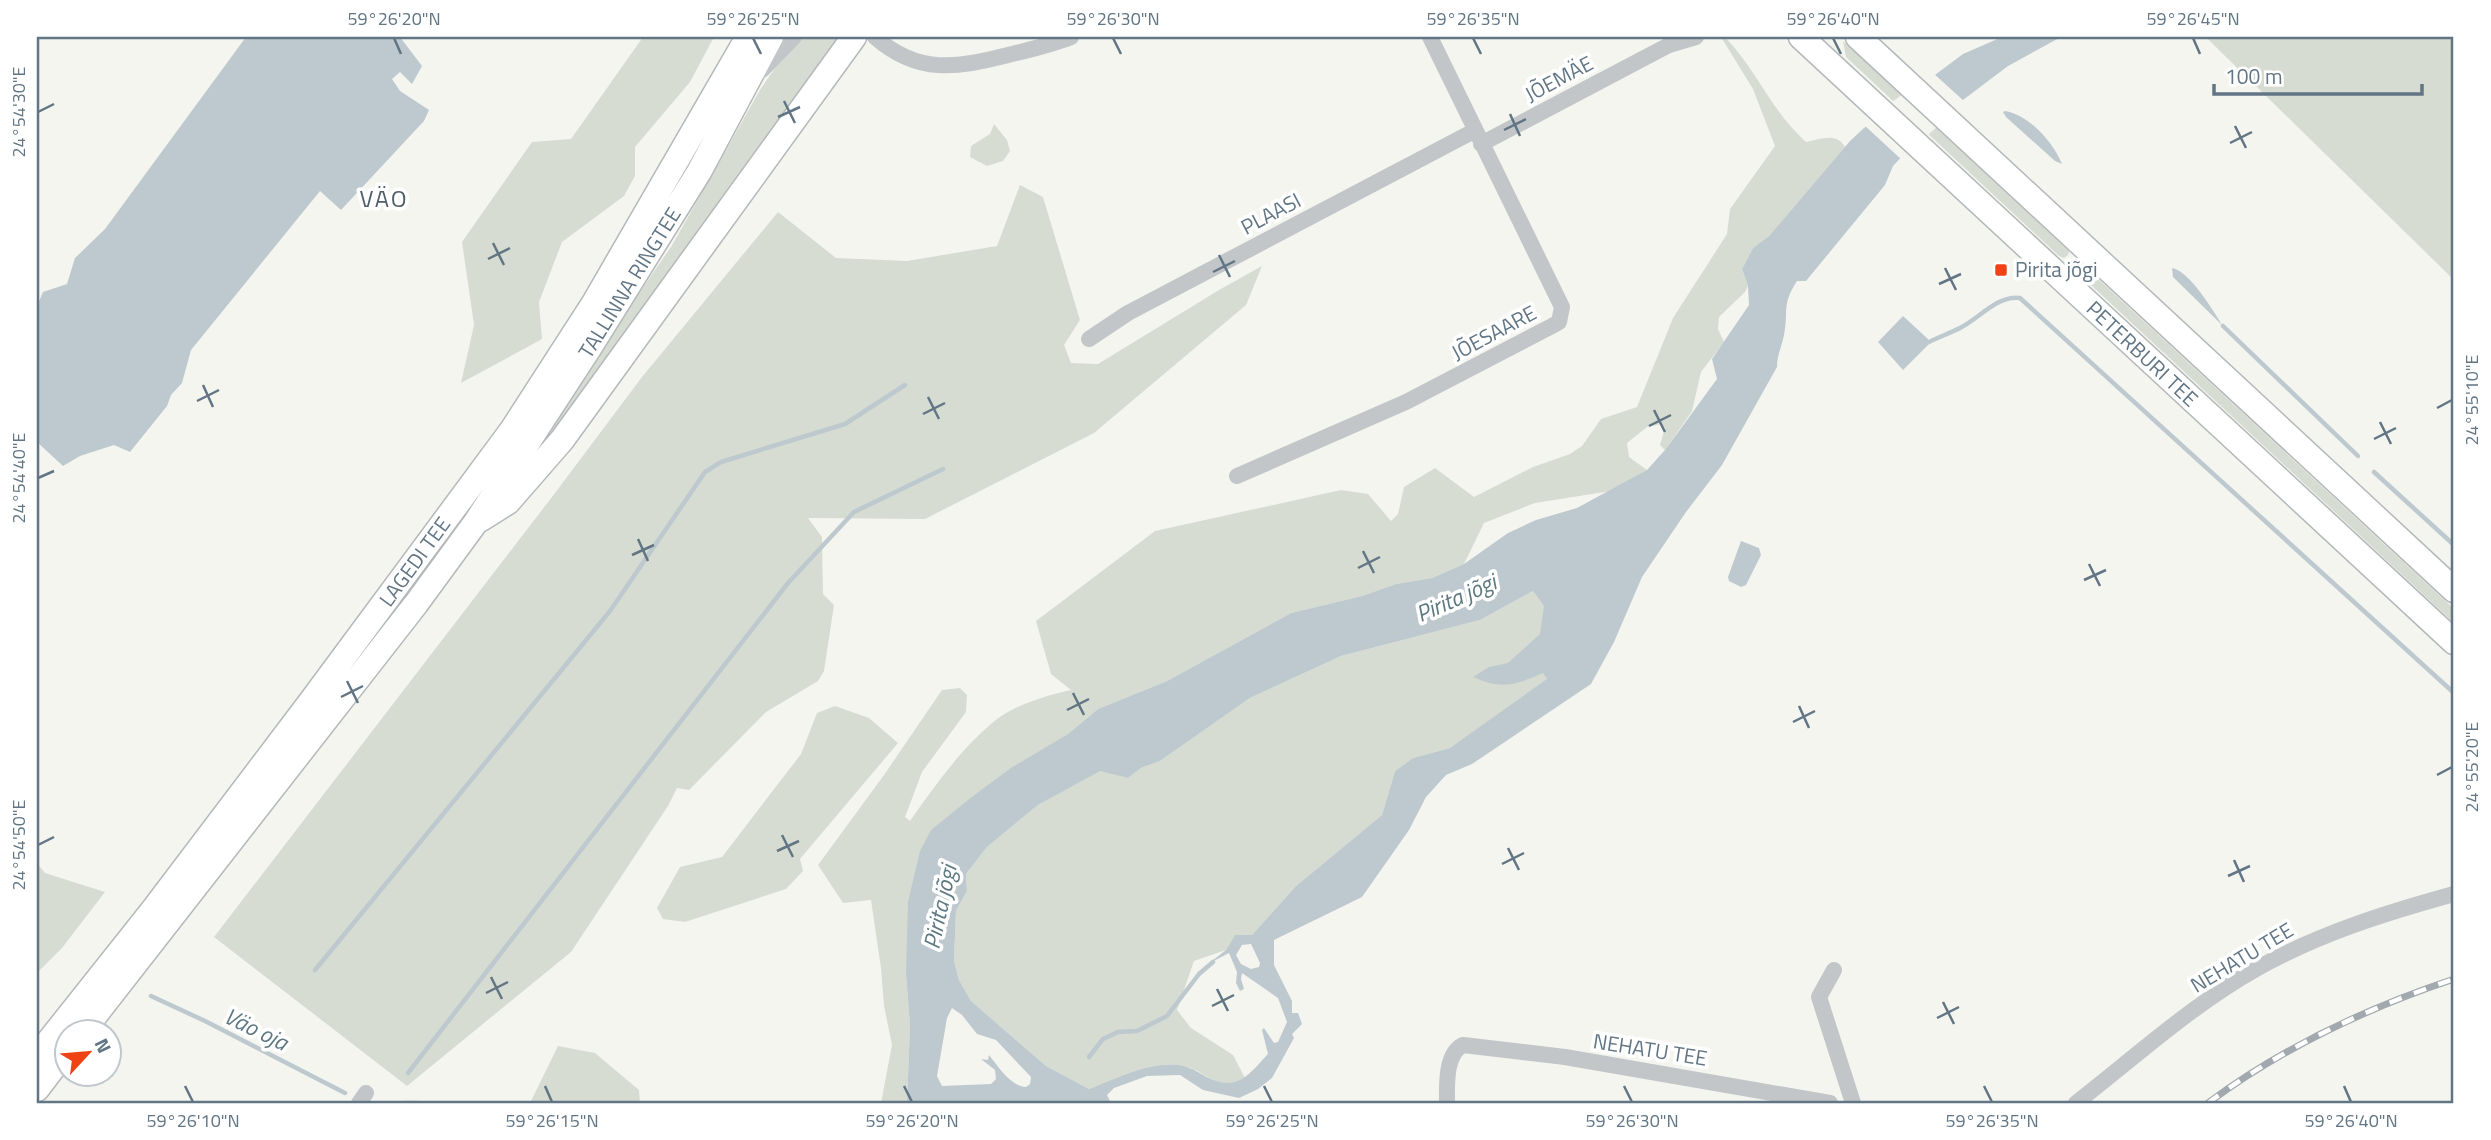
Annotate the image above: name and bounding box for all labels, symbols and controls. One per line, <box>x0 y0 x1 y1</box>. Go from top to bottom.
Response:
text: 59°26'20"N <box>347 5 441 32</box>
text: 59°26'25"N <box>706 5 800 32</box>
text: 59°26'30"N <box>1066 5 1160 32</box>
text: 59°26'35"N <box>1426 5 1520 32</box>
text: 59°26'40"N <box>1786 5 1880 32</box>
text: 59°26'45"N <box>2146 5 2240 32</box>
street label: JÕEMÄE <box>1519 47 1598 109</box>
scale bar <box>2214 52 2423 96</box>
text: 100 m <box>2225 60 2282 92</box>
text: 24°54'30"E <box>5 66 32 157</box>
district label: VÄO <box>359 180 409 216</box>
street label: PLAASI <box>1235 184 1306 242</box>
street label: TALLINNA RINGTEE <box>570 201 689 364</box>
place label: Pirita jõgi <box>2015 253 2098 285</box>
marker: Pirita jõgi <box>1993 262 2009 278</box>
street label: PETERBURI TEE <box>2079 293 2206 414</box>
street label: JÕESAARE <box>1445 296 1542 368</box>
text: 24°55'10"E <box>2458 354 2485 445</box>
text: 24°54'40"E <box>5 432 32 523</box>
street label: LAGEDI TEE <box>371 510 458 613</box>
water label: Pirita jõgi <box>1410 563 1504 631</box>
text: 24°55'20"E <box>2458 721 2485 812</box>
text: 24°54'50"E <box>5 799 32 890</box>
water label: Pirita jõgi <box>914 860 966 952</box>
street label: NEHATU TEE <box>2184 914 2299 1000</box>
water label: Väo oja <box>218 998 296 1060</box>
north arrow <box>52 1018 122 1088</box>
street label: NEHATU TEE <box>1591 1024 1709 1074</box>
text: N <box>88 1033 120 1058</box>
text: 59°26'10"N <box>146 1107 240 1134</box>
text: 59°26'15"N <box>505 1107 599 1134</box>
text: 59°26'20"N <box>865 1107 959 1134</box>
text: 59°26'25"N <box>1225 1107 1319 1134</box>
text: 59°26'30"N <box>1585 1107 1679 1134</box>
text: 59°26'35"N <box>1945 1107 2039 1134</box>
text: 59°26'40"N <box>2304 1107 2398 1134</box>

